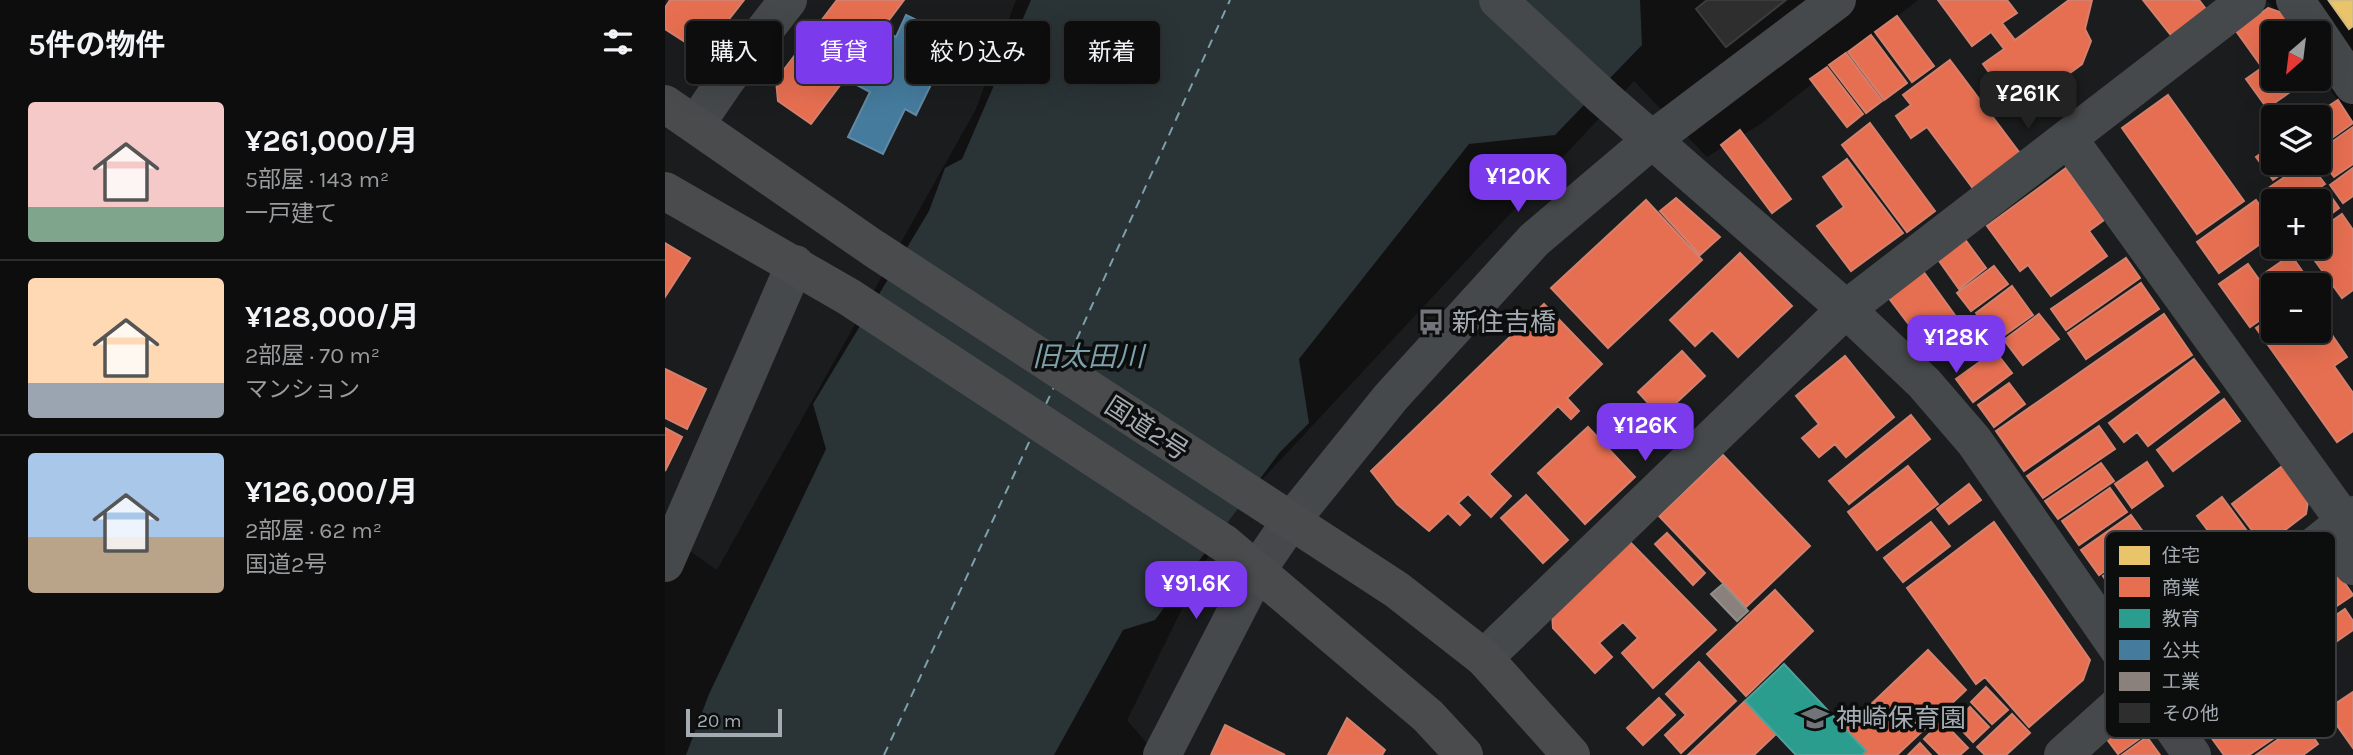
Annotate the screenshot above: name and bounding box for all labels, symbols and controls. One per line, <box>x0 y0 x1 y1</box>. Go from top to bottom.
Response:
chip: 購入 <box>686 21 782 84</box>
chip: 賃貸 <box>796 21 892 84</box>
chip: 絞り込み <box>906 21 1050 84</box>
chip: 新着 <box>1064 21 1160 84</box>
north arrow <box>2261 21 2331 91</box>
map controls <box>2261 21 2331 343</box>
icon: filters <box>599 23 637 61</box>
text: 5件の物件 <box>28 27 165 63</box>
pin: ¥261K <box>1979 72 2077 131</box>
text: ¥261K <box>1996 80 2060 107</box>
button: layers <box>2261 105 2331 175</box>
text: ¥261,000/月 <box>245 123 418 159</box>
icon: home <box>84 130 168 214</box>
pin: ¥120K <box>1469 154 1567 214</box>
text: ¥120K <box>1485 163 1551 190</box>
text: 5部屋 · 143 m² <box>245 166 389 193</box>
button: + <box>2261 189 2331 259</box>
text: 一戸建て <box>245 200 337 227</box>
button: − <box>2261 273 2331 343</box>
text: ¥128,000/月 <box>245 299 420 335</box>
icon: home <box>84 306 168 390</box>
bus stop icon: 新住吉橋 <box>1416 307 1446 337</box>
place label: 新住吉橋 <box>1452 307 1556 338</box>
pin: ¥128K <box>1907 316 2005 375</box>
text: ¥128K <box>1923 324 1989 351</box>
water label: 旧太田川 <box>1032 340 1147 373</box>
text: 2部屋 · 70 m² <box>245 342 380 369</box>
text: マンション <box>245 376 360 403</box>
street label: 国道2号 <box>1099 390 1194 467</box>
pin: ¥126K <box>1596 404 1694 463</box>
text: ¥126K <box>1613 412 1677 439</box>
text: ¥126,000/月 <box>245 474 418 510</box>
icon: home <box>84 481 168 565</box>
text: 2部屋 · 62 m² <box>245 517 382 544</box>
legend <box>2105 531 2336 738</box>
text: 住宅 <box>2162 545 2200 567</box>
text: 国道2号 <box>245 551 327 578</box>
pin: ¥91.6K <box>1139 562 1253 621</box>
text: ¥91.6K <box>1161 570 1231 597</box>
text: 商業 <box>2162 577 2200 599</box>
text: 教育 <box>2162 608 2200 630</box>
text: 公共 <box>2162 640 2200 662</box>
text: 工業 <box>2162 671 2200 693</box>
school or university icon: 神崎保育園 <box>1800 703 1830 733</box>
place label: 神崎保育園 <box>1836 703 1966 734</box>
text: その他 <box>2162 703 2219 725</box>
scale bar <box>686 706 782 738</box>
text: 20 m <box>697 710 742 732</box>

